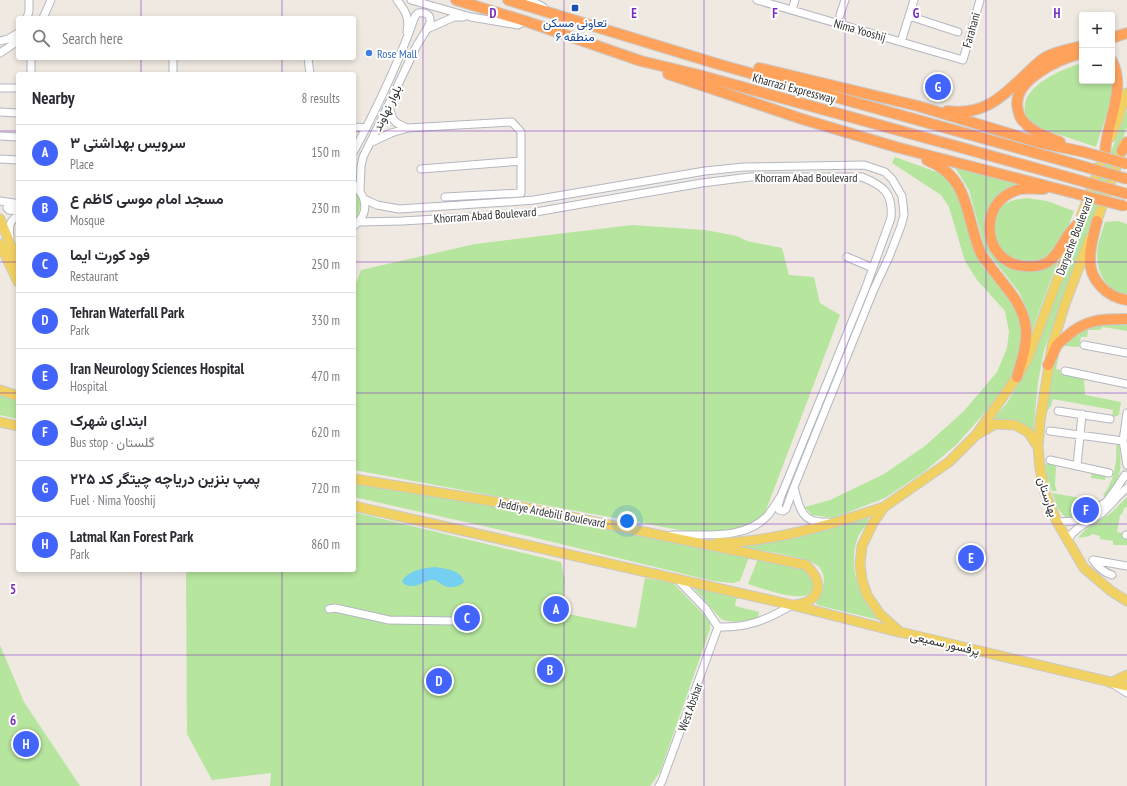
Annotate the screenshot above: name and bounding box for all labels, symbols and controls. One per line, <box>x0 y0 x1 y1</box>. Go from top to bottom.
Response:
marker: تعاونی مسکن منطقه ۶ <box>570 3 580 13</box>
text: D <box>490 5 497 22</box>
text: E <box>631 5 637 22</box>
text: F <box>772 5 778 22</box>
text: G <box>913 5 920 22</box>
text: H <box>1054 5 1061 22</box>
street label: Farahani <box>959 11 983 49</box>
map controls <box>1079 12 1115 84</box>
button: + <box>1079 12 1115 48</box>
place label: تعاونی مسکن منطقه ۶ <box>543 15 607 44</box>
street label: Nima Yooshij <box>832 15 888 45</box>
search box <box>16 16 356 60</box>
icon: search <box>30 27 52 49</box>
text: Search here <box>62 29 123 48</box>
place label: Rose Mall <box>377 46 417 61</box>
marker: Rose Mall <box>364 48 374 58</box>
button: − <box>1079 48 1115 84</box>
street label: Kharrazi Expressway <box>751 70 837 106</box>
pin: G <box>925 72 951 102</box>
street label: بلوار نهاوند <box>369 82 406 134</box>
text: Nearby <box>32 87 75 109</box>
text: 8 results <box>301 90 340 107</box>
text: سرویس بهداشتی ۳ <box>70 133 186 152</box>
text: A <box>42 144 48 161</box>
text: 150 m <box>311 144 340 161</box>
text: Place <box>70 156 94 173</box>
street label: Khorram Abad Boulevard <box>755 170 857 185</box>
text: مسجد امام موسی کاظم ع <box>70 189 224 208</box>
street label: Daryache Boulevard <box>1052 195 1096 277</box>
text: B <box>42 200 48 217</box>
text: 230 m <box>311 200 340 217</box>
street label: Khorram Abad Boulevard <box>433 204 537 226</box>
text: Mosque <box>70 212 105 229</box>
text: فود کورت ایما <box>70 245 150 264</box>
text: C <box>42 256 48 273</box>
text: 250 m <box>311 256 340 273</box>
text: Restaurant <box>70 268 118 285</box>
text: Tehran Waterfall Park <box>70 303 184 322</box>
text: D <box>42 312 48 329</box>
text: 330 m <box>311 312 340 329</box>
text: Park <box>70 322 89 339</box>
text: Iran Neurology Sciences Hospital <box>70 359 244 378</box>
text: E <box>42 368 48 385</box>
text: 470 m <box>311 368 340 385</box>
text: Hospital <box>70 378 107 395</box>
text: ابتدای شهرک <box>70 411 147 430</box>
text: F <box>42 424 48 441</box>
text: 620 m <box>311 424 340 441</box>
text: Bus stop · گلستان <box>70 434 154 451</box>
text: پمپ بنزین دریاچه چیتگر کد ۲۲۵ <box>70 469 260 488</box>
street label: بهارستان <box>1034 475 1061 519</box>
text: G <box>42 480 48 497</box>
text: 720 m <box>311 480 340 497</box>
text: Fuel · Nima Yooshij <box>70 492 156 509</box>
street label: Jeddiye Ardebili Boulevard <box>496 495 607 531</box>
pin: F <box>1073 495 1099 525</box>
your location <box>617 511 637 531</box>
text: Latmal Kan Forest Park <box>70 527 193 546</box>
text: H <box>42 536 48 553</box>
text: 860 m <box>311 536 340 553</box>
pin: E <box>958 543 984 573</box>
text: Park <box>70 546 89 563</box>
text: 5 <box>10 581 16 598</box>
pin: A <box>543 594 569 624</box>
pin: C <box>454 603 480 633</box>
street label: پرفسور سمیعی <box>909 628 981 659</box>
pin: B <box>537 655 563 685</box>
pin: D <box>426 666 452 696</box>
street label: West Abshar <box>674 680 706 733</box>
text: 6 <box>10 712 16 729</box>
pin: H <box>13 729 39 759</box>

